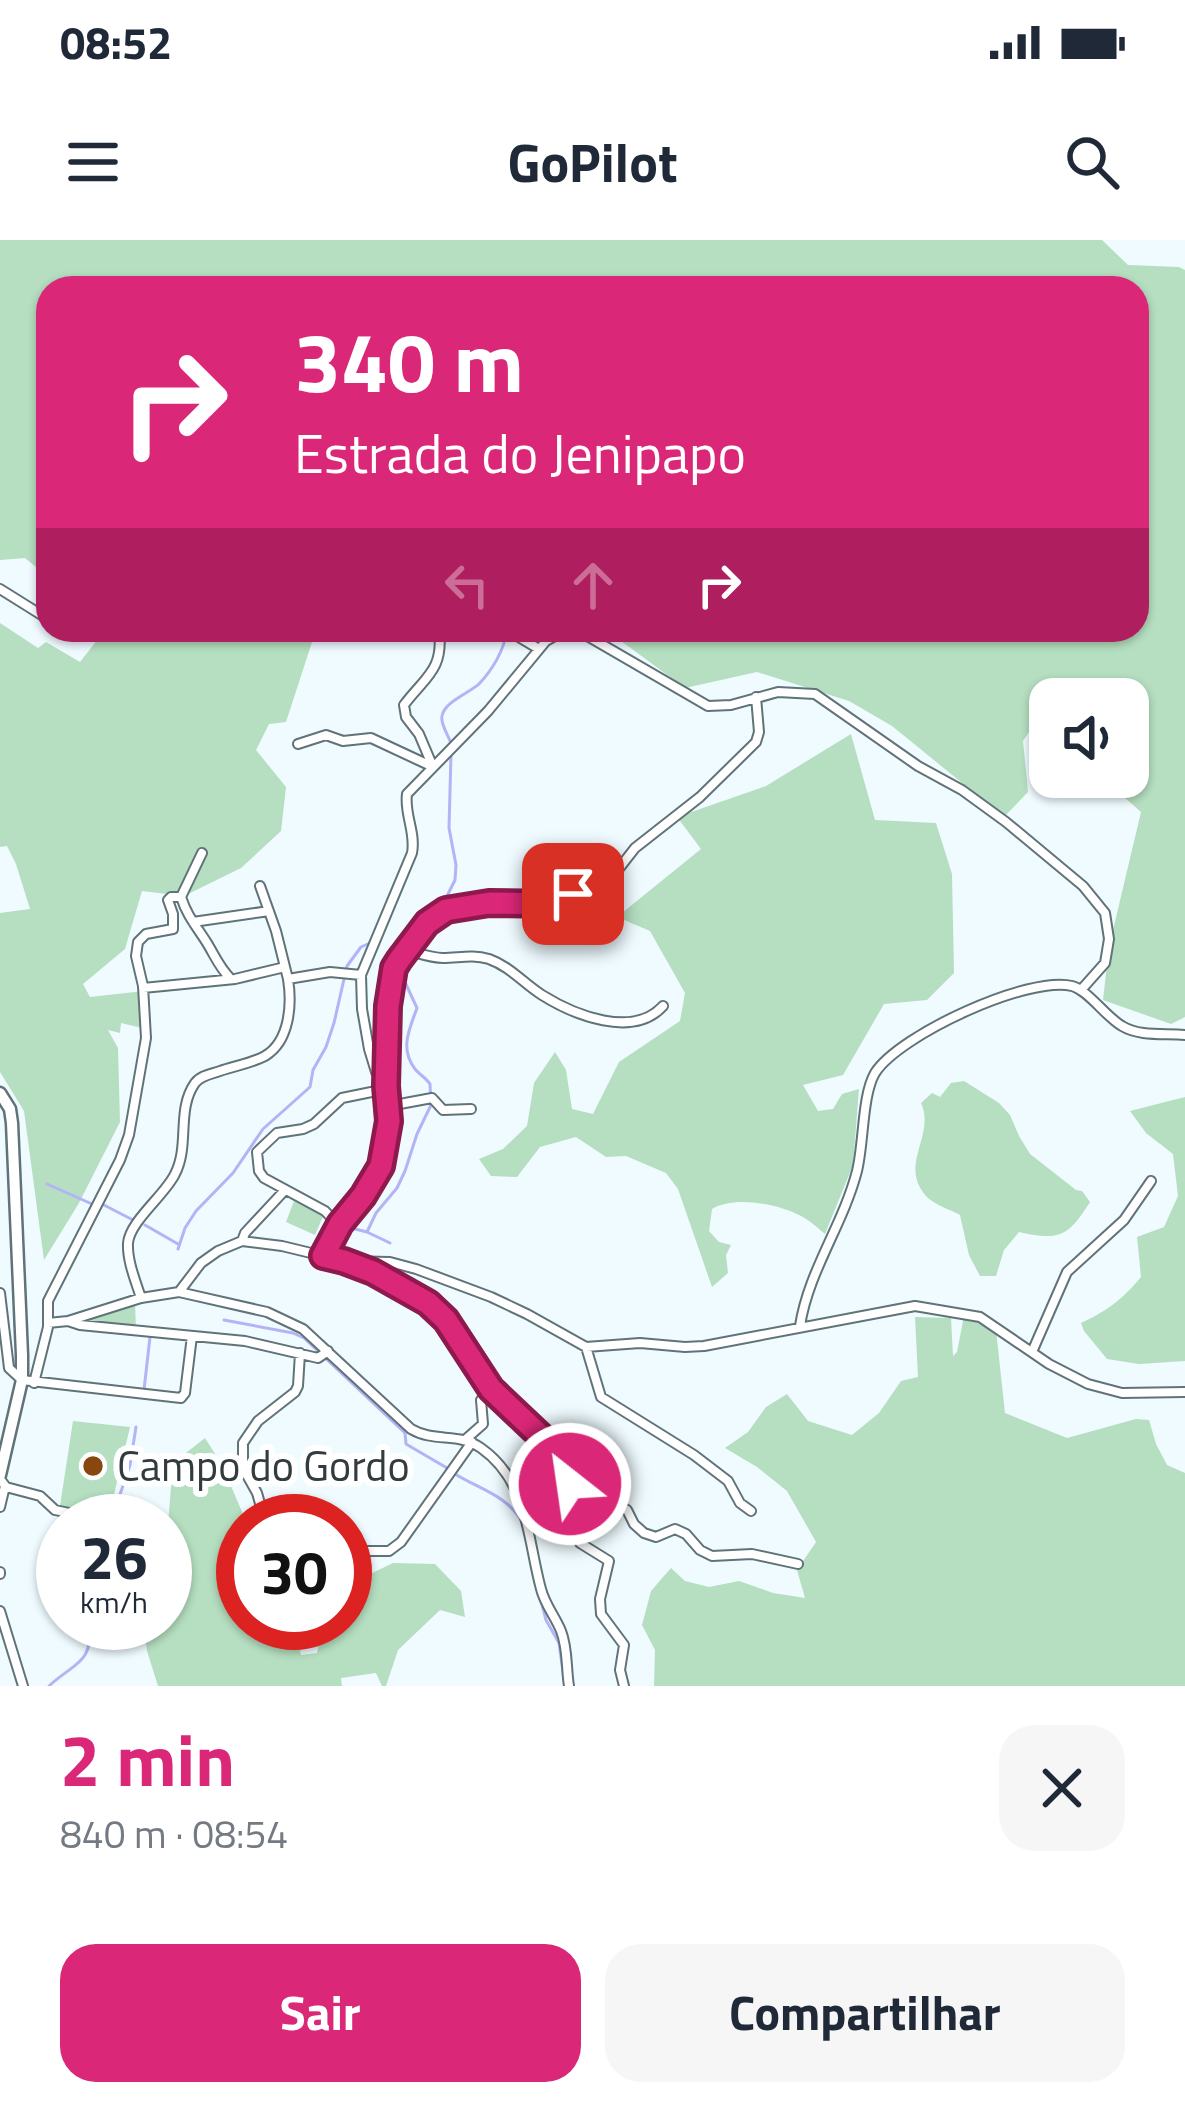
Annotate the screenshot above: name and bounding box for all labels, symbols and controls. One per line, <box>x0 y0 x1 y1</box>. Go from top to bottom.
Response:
text: 08:52 <box>60 8 172 76</box>
text: GoPilot <box>507 121 678 203</box>
icon: menu <box>60 129 126 195</box>
icon: search <box>1059 129 1125 195</box>
text: 340 m <box>294 297 524 425</box>
icon: right <box>96 324 252 480</box>
text: Estrada do Jenipapo <box>294 412 746 494</box>
icon: left <box>434 552 500 618</box>
icon: ahead <box>560 552 626 618</box>
icon: right <box>686 552 752 618</box>
map controls <box>1029 678 1149 798</box>
button: sound <box>1029 678 1149 798</box>
pin <box>522 843 624 945</box>
icon: arrive <box>540 861 606 927</box>
position arrow <box>507 1421 633 1547</box>
place label: Campo do Gordo <box>117 1433 410 1497</box>
marker: Campo do Gordo <box>80 1453 106 1479</box>
speed limit sign: 30 <box>216 1494 372 1650</box>
text: 26 <box>80 1511 148 1602</box>
text: km/h <box>80 1579 148 1625</box>
text: 2 min <box>60 1704 235 1814</box>
button: close <box>999 1725 1125 1851</box>
text: 840 m · 08:54 <box>60 1804 288 1863</box>
button: Sair <box>60 1944 581 2082</box>
button: Compartilhar <box>605 1944 1125 2082</box>

